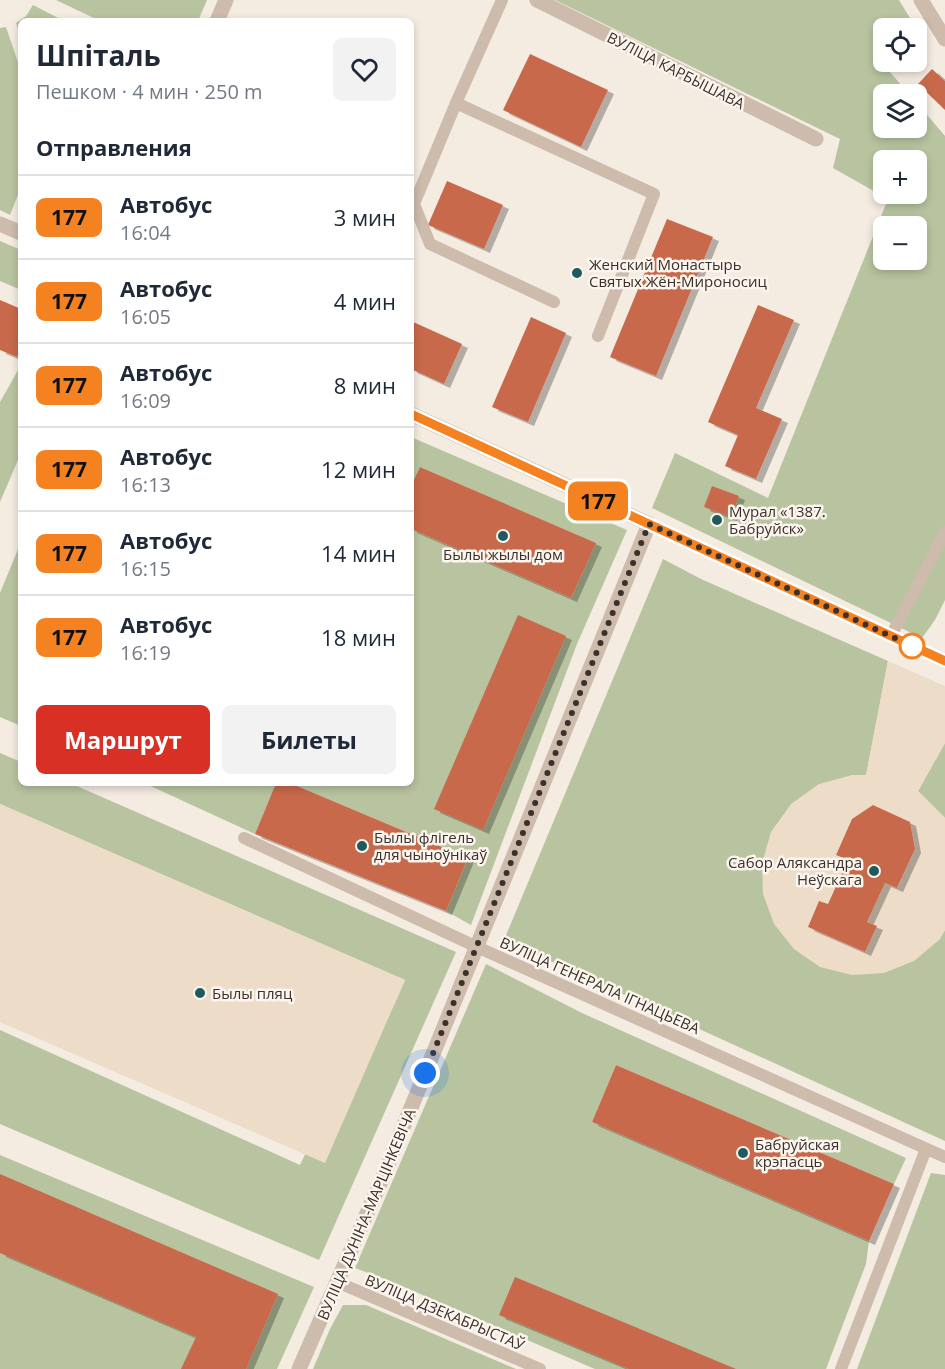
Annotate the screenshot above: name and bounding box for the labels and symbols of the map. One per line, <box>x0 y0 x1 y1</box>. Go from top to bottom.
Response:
street label: ВУЛІЦА КАРБЫШАВА <box>604 27 749 114</box>
place label: Женский Монастырь Святых Жён-Мироносиц <box>589 254 768 291</box>
marker: Женский Монастырь Святых Жён-Мироносиц <box>570 266 584 280</box>
line badge: 177 <box>564 482 632 520</box>
place label: Мурал «1387. Бабруйск» <box>729 501 826 538</box>
marker: Мурал «1387. Бабруйск» <box>710 513 724 527</box>
marker: Былы жылы дом <box>496 529 510 543</box>
place label: Былы жылы дом <box>443 544 563 564</box>
unlabelled marker <box>899 633 925 659</box>
place label: Былы флігель для чыноўнікаў <box>374 827 487 864</box>
marker: Былы флігель для чыноўнікаў <box>355 839 369 853</box>
place label: Сабор Аляксандра Неўскага <box>728 852 862 889</box>
marker: Сабор Аляксандра Неўскага <box>867 864 881 878</box>
street label: ВУЛІЦА ГЕНЕРАЛА ІГНАЦЬЕВА <box>497 932 704 1038</box>
place label: Былы пляц <box>212 983 293 1003</box>
marker: Былы пляц <box>193 986 207 1000</box>
your location <box>410 1058 440 1088</box>
street label: ВУЛІЦА ДУНІНА-МАРЦІНКЕВІЧА <box>312 1105 420 1323</box>
place label: Бабруйская крэпасць <box>755 1134 839 1171</box>
marker: Бабруйская крэпасць <box>736 1146 750 1160</box>
street label: ВУЛІЦА ДЗЕКАБРЫСТАЎ <box>362 1269 529 1355</box>

